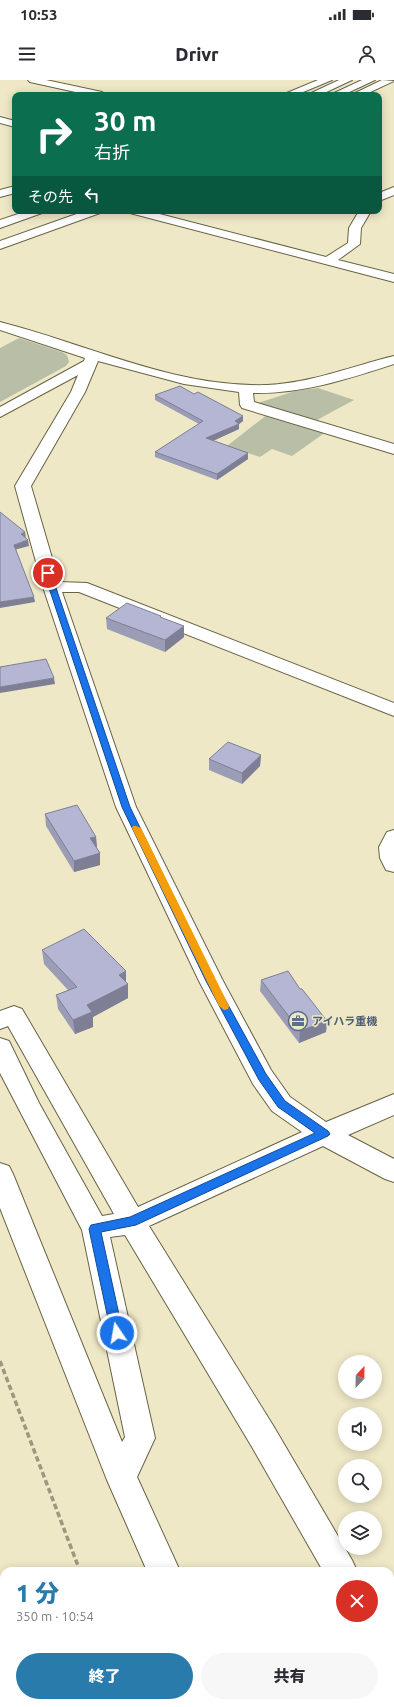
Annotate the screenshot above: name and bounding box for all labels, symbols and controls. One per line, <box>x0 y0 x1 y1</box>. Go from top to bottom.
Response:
text: 10:53 <box>20 6 58 23</box>
icon: menu <box>16 43 38 65</box>
icon: person <box>356 43 378 65</box>
text: Drivr <box>175 44 219 64</box>
text: 30 m <box>94 105 156 136</box>
icon: right <box>28 108 80 160</box>
text: 右折 <box>94 142 130 162</box>
icon: left <box>81 184 103 206</box>
text: その先 <box>28 188 73 205</box>
pin <box>31 556 65 590</box>
icon: arrive <box>37 562 59 584</box>
office icon: アイハラ重機 <box>287 1010 309 1032</box>
place label: アイハラ重機 <box>312 1015 377 1027</box>
position arrow <box>96 1312 138 1354</box>
north arrow <box>338 1355 382 1399</box>
map controls <box>338 1355 382 1555</box>
button: sound <box>338 1407 382 1451</box>
button: search <box>338 1459 382 1503</box>
button: layers <box>338 1511 382 1555</box>
text: 1 分 <box>16 1580 59 1607</box>
button: close <box>336 1580 378 1622</box>
text: 350 m · 10:54 <box>16 1609 94 1623</box>
button: 終了 <box>16 1653 193 1699</box>
button: 共有 <box>201 1653 378 1699</box>

